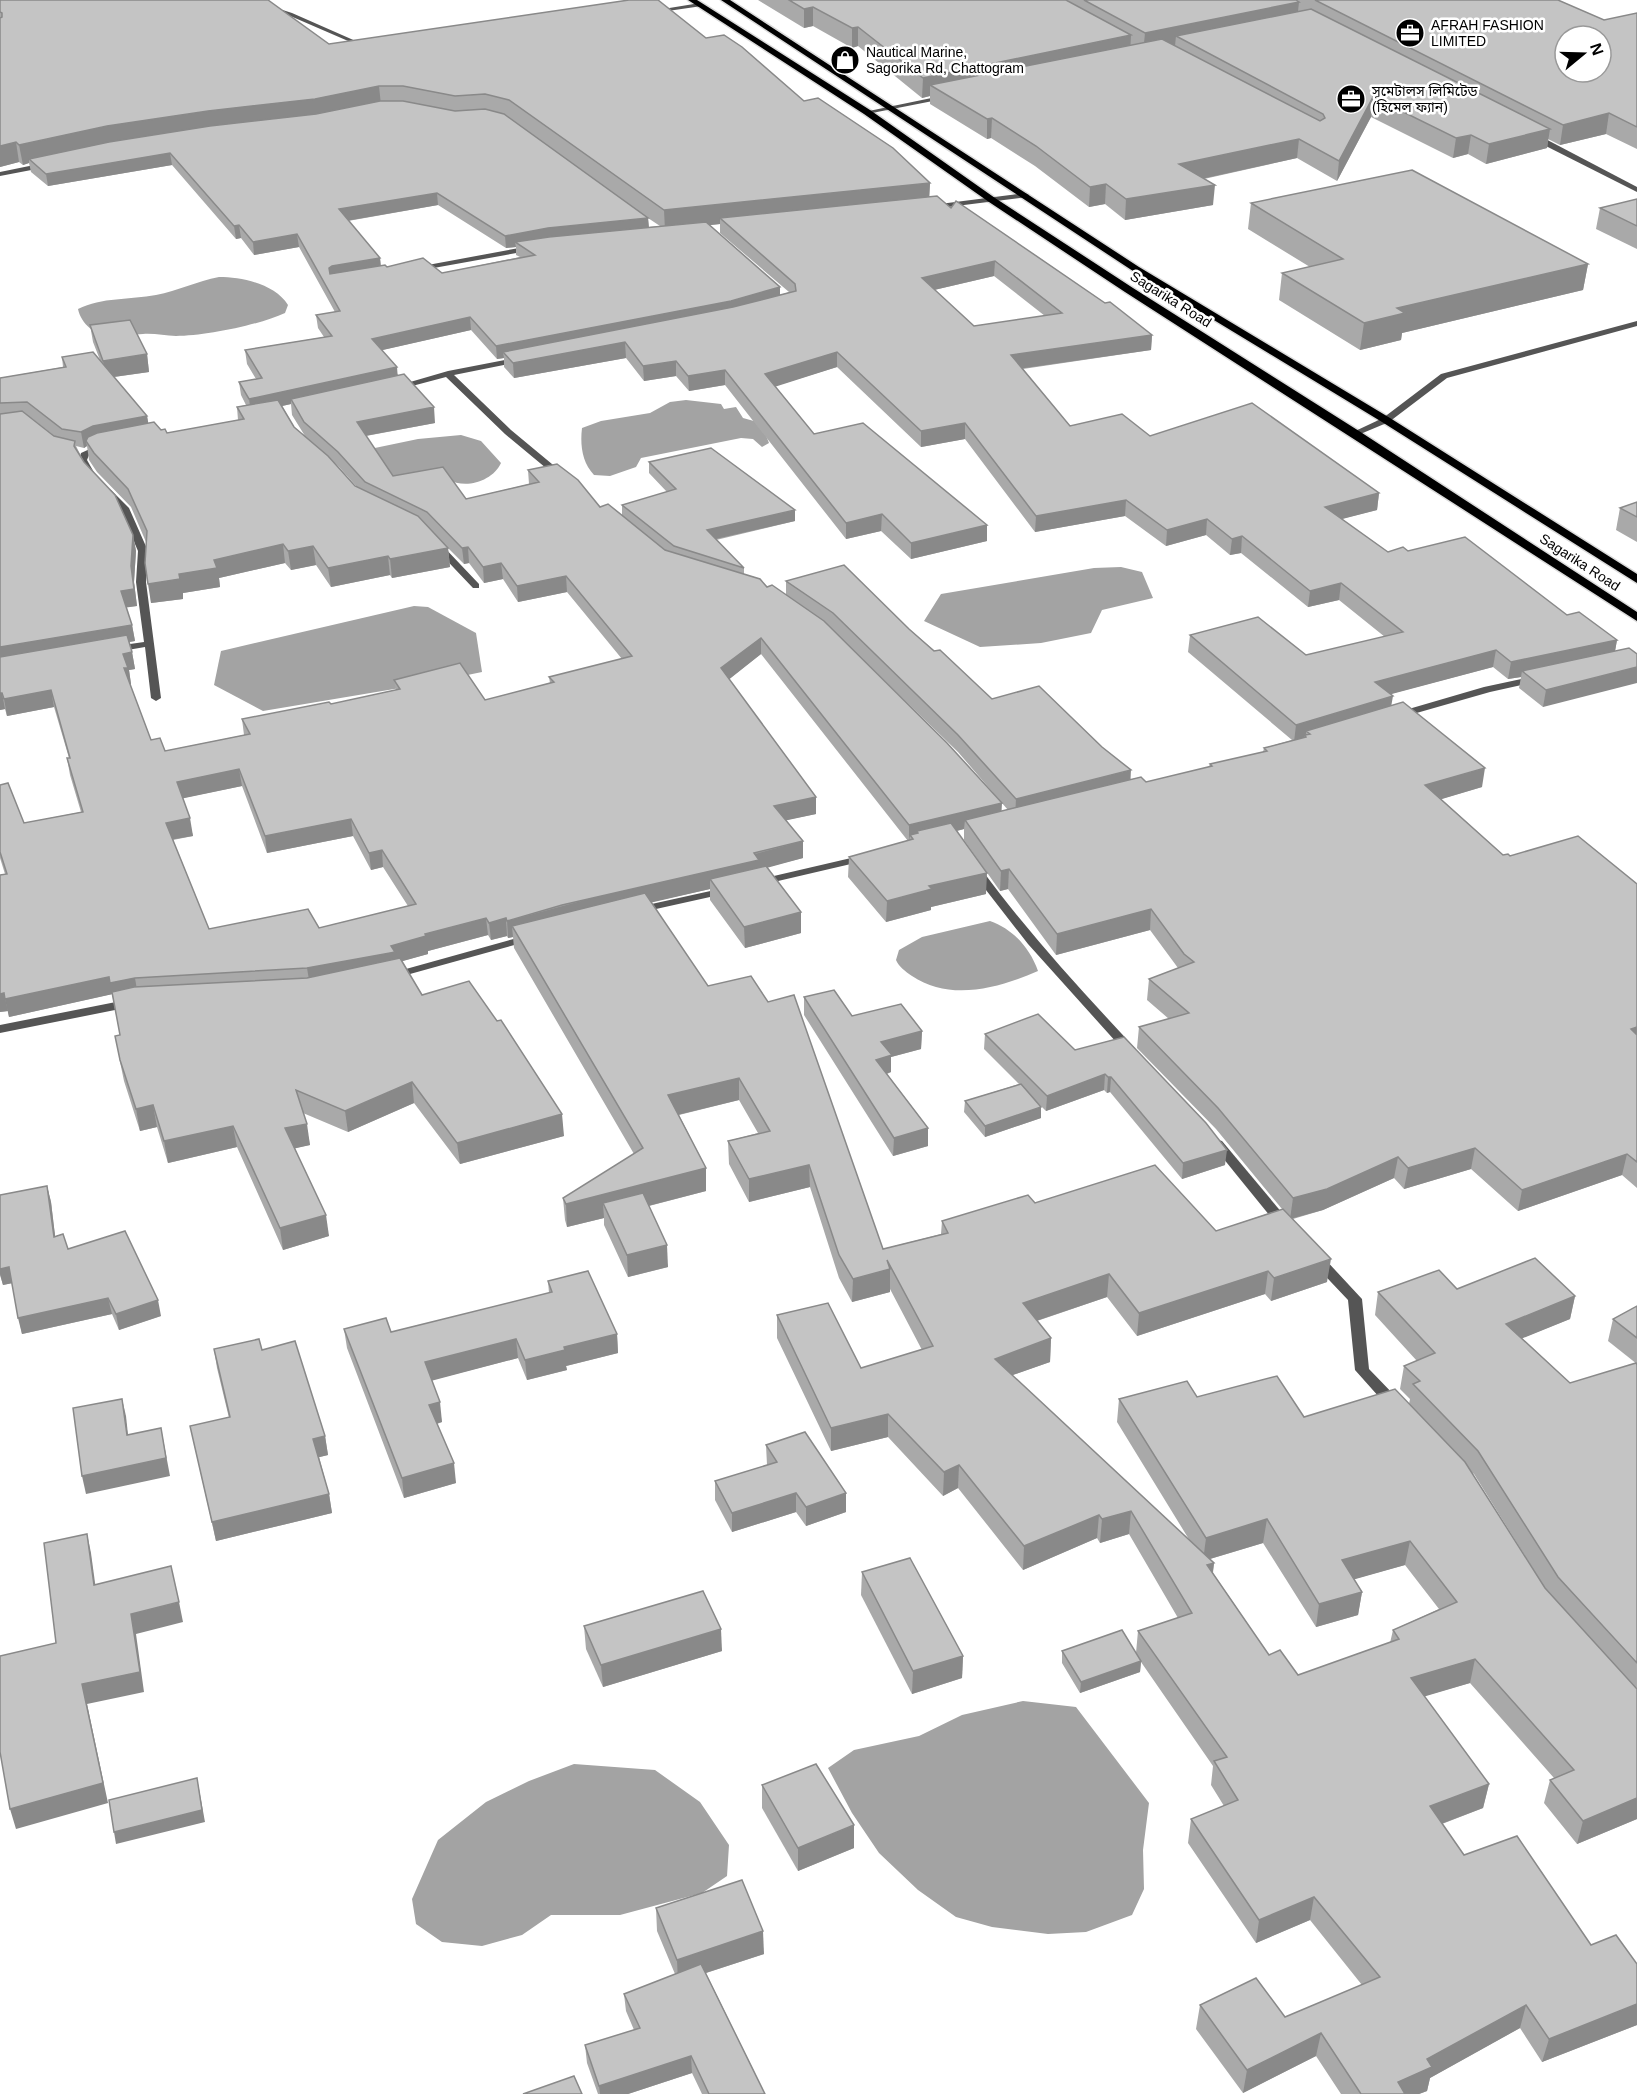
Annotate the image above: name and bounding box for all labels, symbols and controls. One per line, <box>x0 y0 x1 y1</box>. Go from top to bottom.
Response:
office icon: AFRAH FASHION LIMITED <box>1394 17 1426 49</box>
place label: AFRAH FASHION LIMITED <box>1431 17 1544 49</box>
north arrow <box>1553 24 1613 84</box>
text: N <box>1587 41 1607 58</box>
shop icon: Nautical Marine, Sagorika Rd, Chattogram <box>829 44 861 76</box>
place label: Nautical Marine, Sagorika Rd, Chattogram <box>866 44 1024 76</box>
office icon: সুমেটালস লিমিটেড (হিমেল ফ্যান) <box>1335 83 1367 115</box>
place label: সুমেটালস লিমিটেড (হিমেল ফ্যান) <box>1371 83 1479 115</box>
street label: Sagarika Road <box>1127 268 1215 330</box>
street label: Sagarika Road <box>1537 530 1623 594</box>

